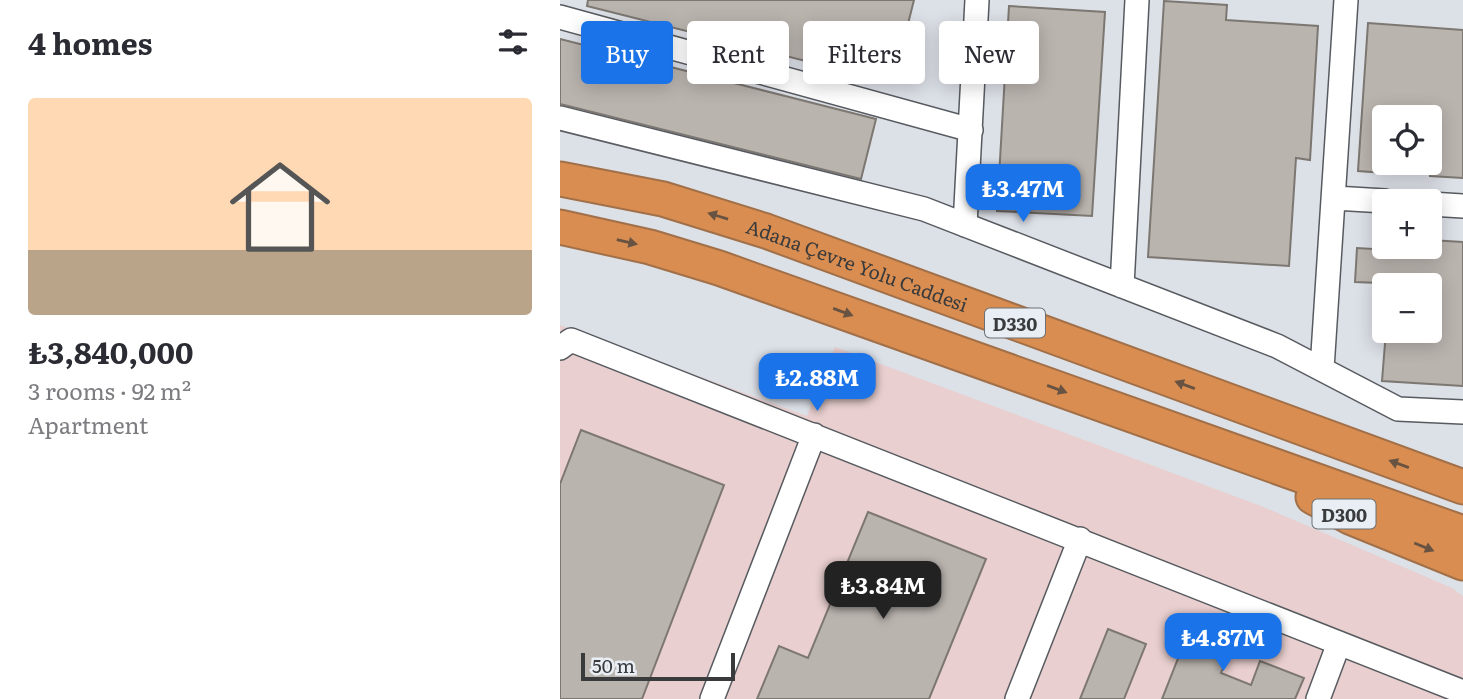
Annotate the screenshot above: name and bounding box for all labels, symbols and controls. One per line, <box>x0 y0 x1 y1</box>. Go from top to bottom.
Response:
text: 4 homes <box>28 20 153 64</box>
chip: Buy <box>581 21 673 84</box>
chip: Rent <box>687 21 789 84</box>
chip: Filters <box>803 21 925 84</box>
chip: New <box>939 21 1039 84</box>
icon: filters <box>494 23 532 61</box>
map controls <box>1372 105 1442 343</box>
button: locate <box>1372 105 1442 175</box>
icon: home <box>217 144 343 270</box>
pin: ₺3.47M <box>966 164 1080 224</box>
text: ₺3.47M <box>982 170 1064 204</box>
button: + <box>1372 189 1442 259</box>
one-way arrow <box>707 210 728 221</box>
street label: Adana Çevre Yolu Caddesi <box>743 212 972 318</box>
one-way arrow <box>616 236 638 247</box>
button: − <box>1372 273 1442 343</box>
one-way arrow <box>832 306 853 317</box>
road number: D330 <box>985 309 1045 338</box>
text: ₺3,840,000 <box>28 329 193 373</box>
pin: ₺2.88M <box>760 354 874 413</box>
text: ₺2.88M <box>775 359 859 393</box>
text: 3 rooms · 92 m² <box>28 373 191 407</box>
one-way arrow <box>1175 380 1196 391</box>
one-way arrow <box>1046 384 1067 395</box>
text: Apartment <box>28 407 148 441</box>
one-way arrow <box>1388 458 1409 469</box>
road number: D300 <box>1312 500 1376 528</box>
one-way arrow <box>1414 541 1434 553</box>
pin: ₺3.84M <box>826 562 940 621</box>
text: ₺3.84M <box>840 567 926 601</box>
pin: ₺4.87M <box>1166 614 1280 673</box>
text: ₺4.87M <box>1181 619 1265 653</box>
scale bar <box>581 650 735 682</box>
text: 50 m <box>592 651 635 679</box>

